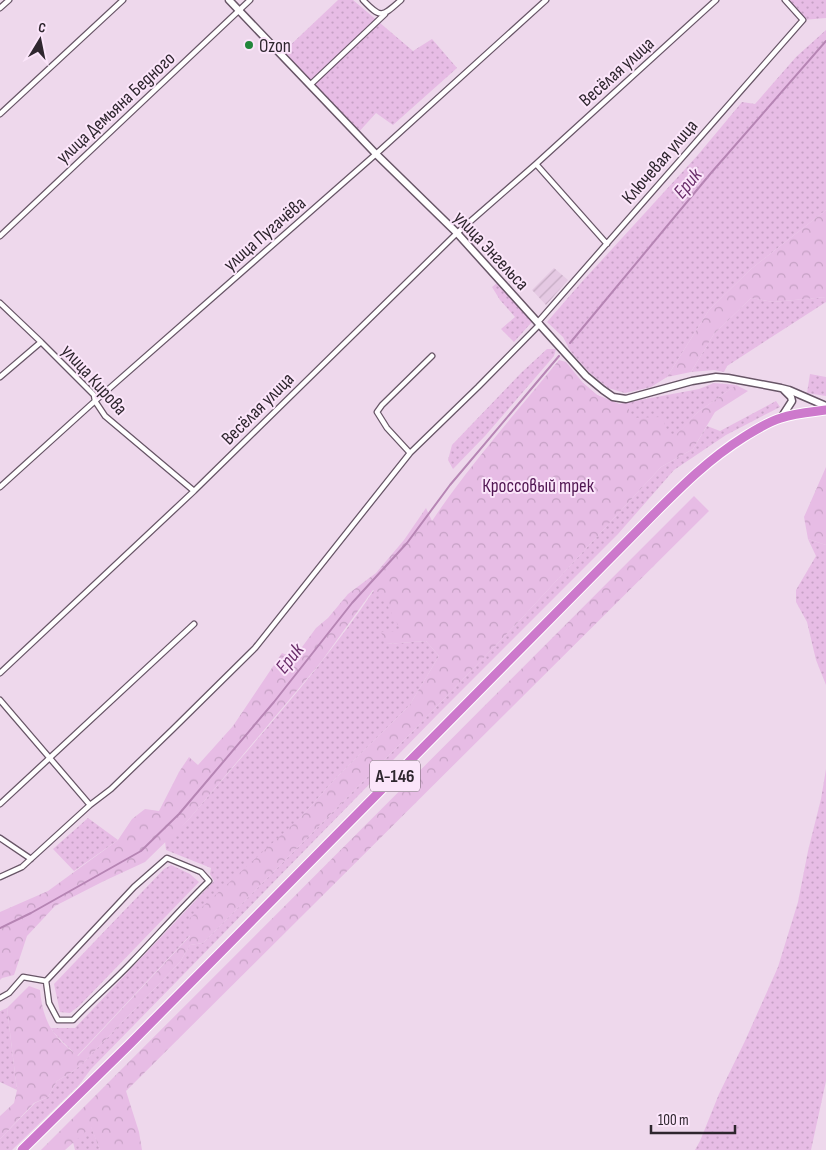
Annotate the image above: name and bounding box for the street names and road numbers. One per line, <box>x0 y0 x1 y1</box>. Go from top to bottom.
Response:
street label: Весёлая улица <box>575 32 659 112</box>
street label: улица Демьяна Бедного <box>52 47 180 169</box>
street label: Ключевая улица <box>617 115 703 209</box>
street label: улица Пугачёва <box>219 192 311 276</box>
street label: улица Энгельса <box>448 207 533 295</box>
street label: улица Кирова <box>56 340 132 420</box>
street label: Весёлая улица <box>217 368 299 450</box>
road number: А-146 <box>370 760 420 791</box>

